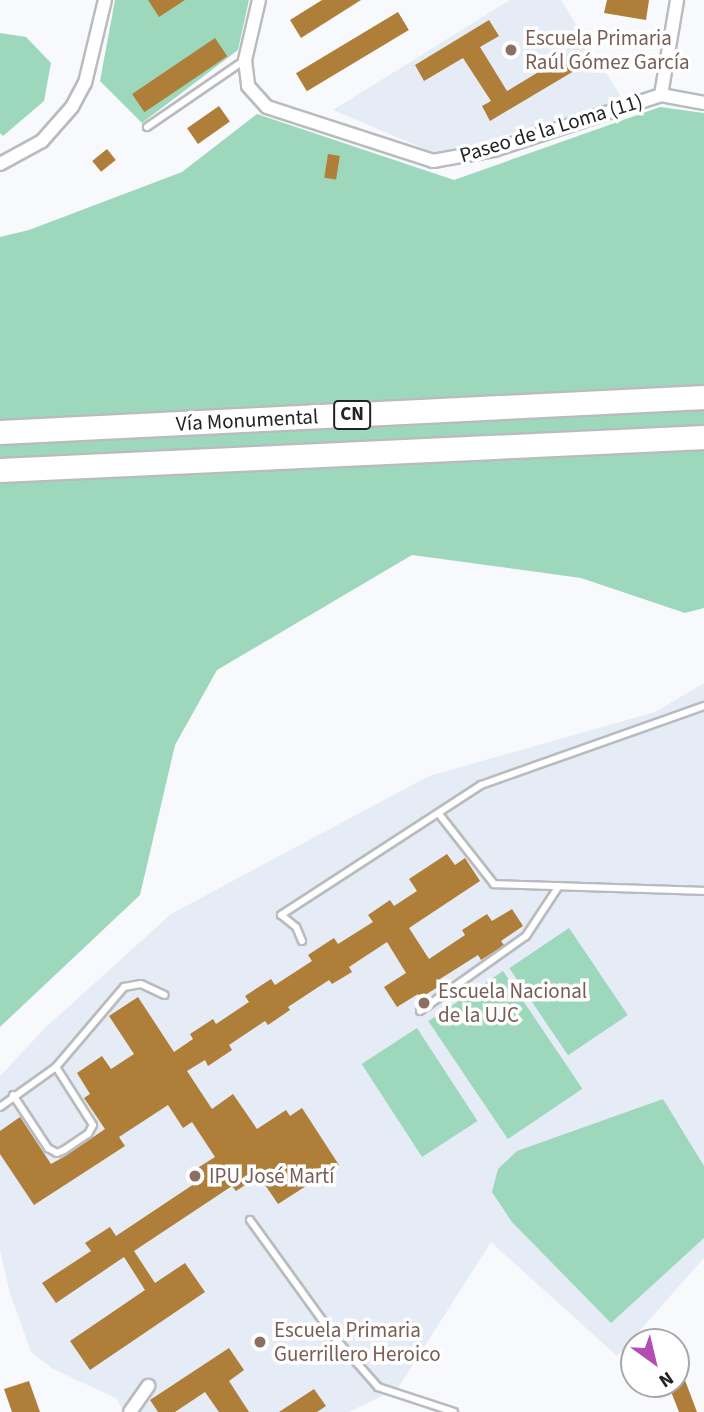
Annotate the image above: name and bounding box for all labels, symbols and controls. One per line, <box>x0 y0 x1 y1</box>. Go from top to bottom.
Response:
place label: Escuela Primaria Raúl Gómez García <box>525 25 690 75</box>
marker: Escuela Primaria Raúl Gómez García <box>503 42 519 58</box>
street label: Paseo de la Loma (11) <box>457 88 645 168</box>
road number: CN <box>333 400 371 430</box>
street label: Vía Monumental <box>175 404 319 436</box>
place label: Escuela Nacional de la UJC <box>438 978 587 1028</box>
marker: Escuela Nacional de la UJC <box>416 995 432 1011</box>
place label: IPU José Martí <box>209 1163 334 1189</box>
marker: IPU José Martí <box>187 1168 203 1184</box>
place label: Escuela Primaria Guerrillero Heroico <box>274 1317 441 1367</box>
north arrow <box>620 1328 690 1398</box>
marker: Escuela Primaria Guerrillero Heroico <box>252 1334 268 1350</box>
text: N <box>653 1364 679 1394</box>

